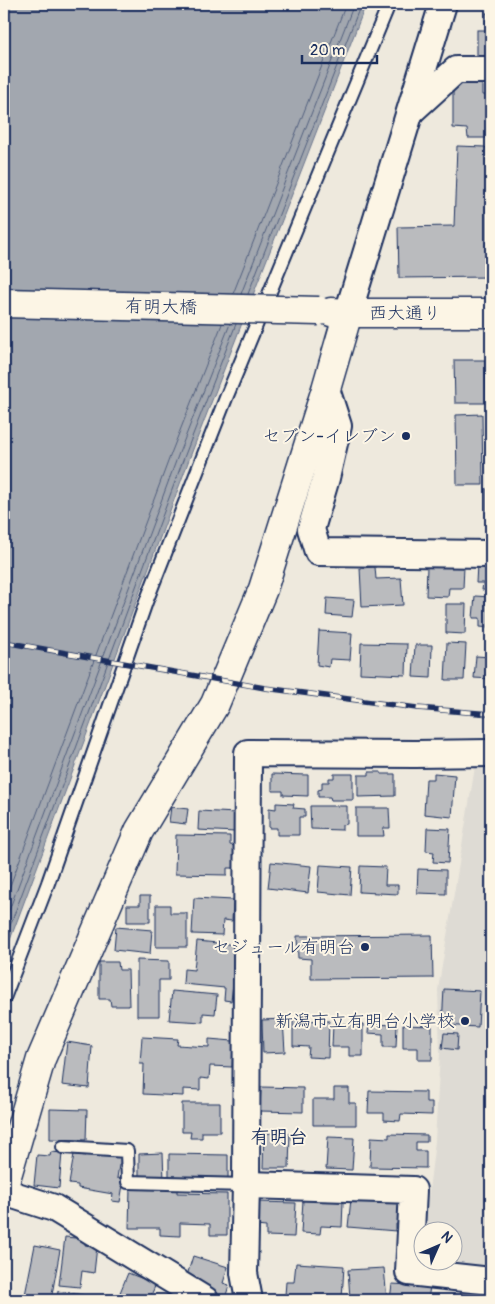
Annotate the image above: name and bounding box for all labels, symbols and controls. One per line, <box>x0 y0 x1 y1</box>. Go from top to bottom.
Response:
scale bar <box>302 32 378 64</box>
text: 20 m <box>310 41 345 60</box>
street label: 有明大橋 <box>125 295 197 319</box>
street label: 西大通り <box>369 302 441 325</box>
place label: セブン-イレブン <box>262 425 396 448</box>
marker: セブン-イレブン <box>400 430 412 442</box>
place label: セジュール有明台 <box>212 936 355 959</box>
marker: セジュール有明台 <box>359 941 371 953</box>
place label: 新潟市立有明台小学校 <box>275 1010 455 1033</box>
marker: 新潟市立有明台小学校 <box>459 1015 471 1027</box>
district label: 有明台 <box>250 1125 308 1149</box>
north arrow <box>412 1222 462 1272</box>
text: N <box>437 1228 456 1247</box>

